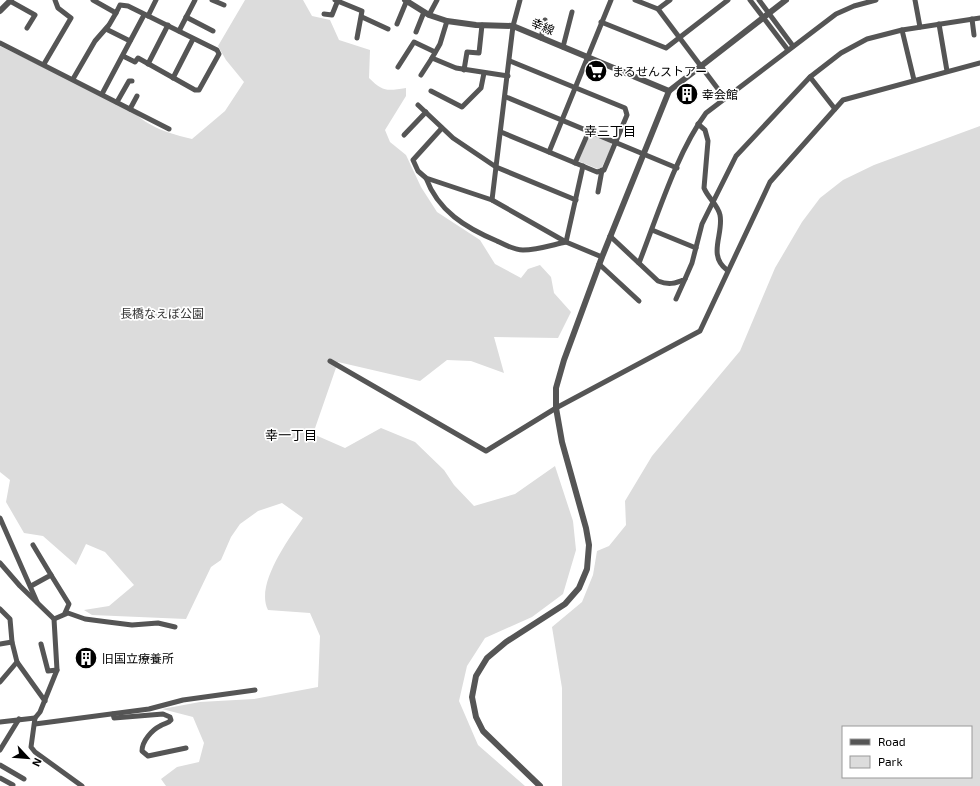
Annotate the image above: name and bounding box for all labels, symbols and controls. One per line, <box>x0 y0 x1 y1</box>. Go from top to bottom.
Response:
street label: 幸線 <box>529 15 557 37</box>
supermarket icon: まるせんストアー <box>583 58 609 84</box>
place label: まるせんストアー <box>612 64 707 78</box>
building icon: 幸会館 <box>674 81 700 107</box>
place label: 幸会館 <box>702 87 738 101</box>
district label: 幸三丁目 <box>584 123 636 139</box>
park label: 長橋なえぼ公園 <box>120 306 204 320</box>
district label: 幸一丁目 <box>265 427 317 443</box>
building icon: 旧国立療養所 <box>73 645 99 671</box>
place label: 旧国立療養所 <box>102 651 174 665</box>
legend <box>842 726 972 778</box>
text: Road <box>878 734 906 748</box>
north arrow <box>8 738 48 778</box>
text: Park <box>878 754 903 768</box>
text: N <box>30 756 45 769</box>

